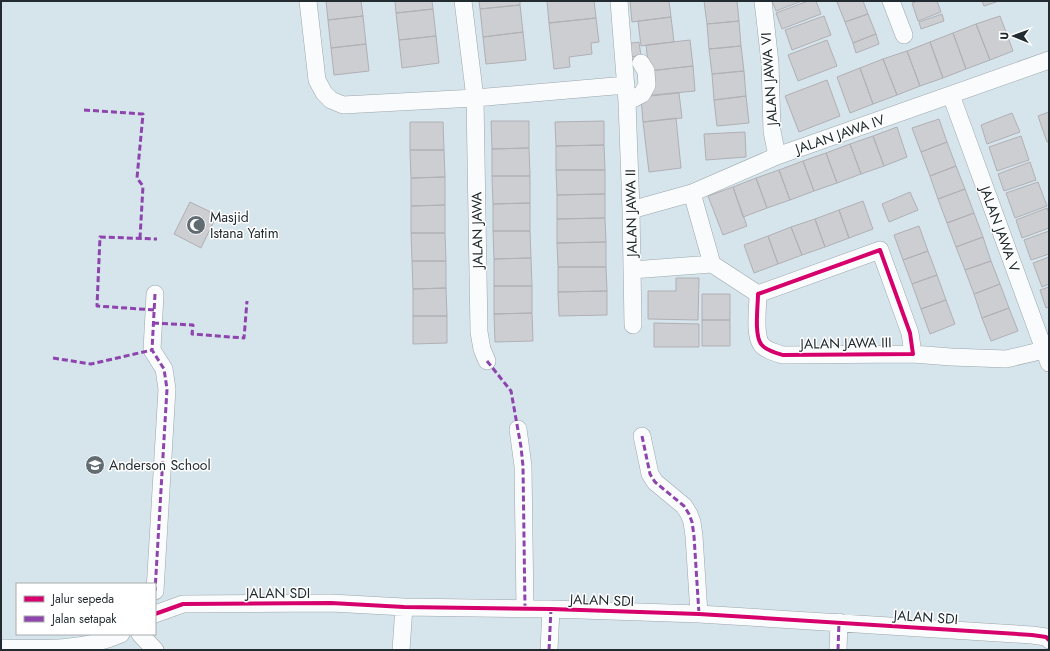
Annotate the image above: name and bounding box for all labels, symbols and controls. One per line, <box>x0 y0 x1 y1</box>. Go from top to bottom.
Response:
north arrow <box>994 16 1034 56</box>
street label: JALAN JAWA VI <box>756 32 782 128</box>
text: U <box>996 32 1012 40</box>
street label: JALAN JAWA IV <box>791 109 888 159</box>
street label: JALAN JAWA II <box>620 169 642 259</box>
street label: JALAN JAWA V <box>975 181 1025 275</box>
street label: JALAN JAWA <box>466 191 488 270</box>
place label: Masjid Istana Yatim <box>210 207 279 243</box>
mosque icon: Masjid Istana Yatim <box>185 214 207 236</box>
street label: JALAN JAWA III <box>798 332 892 354</box>
school or university icon: Anderson School <box>84 454 106 476</box>
place label: Anderson School <box>109 455 211 475</box>
legend <box>16 583 156 635</box>
street label: JALAN SDI <box>244 583 310 603</box>
street label: JALAN SDI <box>568 589 634 611</box>
text: Jalur sepeda <box>50 590 114 608</box>
street label: JALAN SDI <box>891 605 959 629</box>
text: Jalan setapak <box>50 610 117 628</box>

